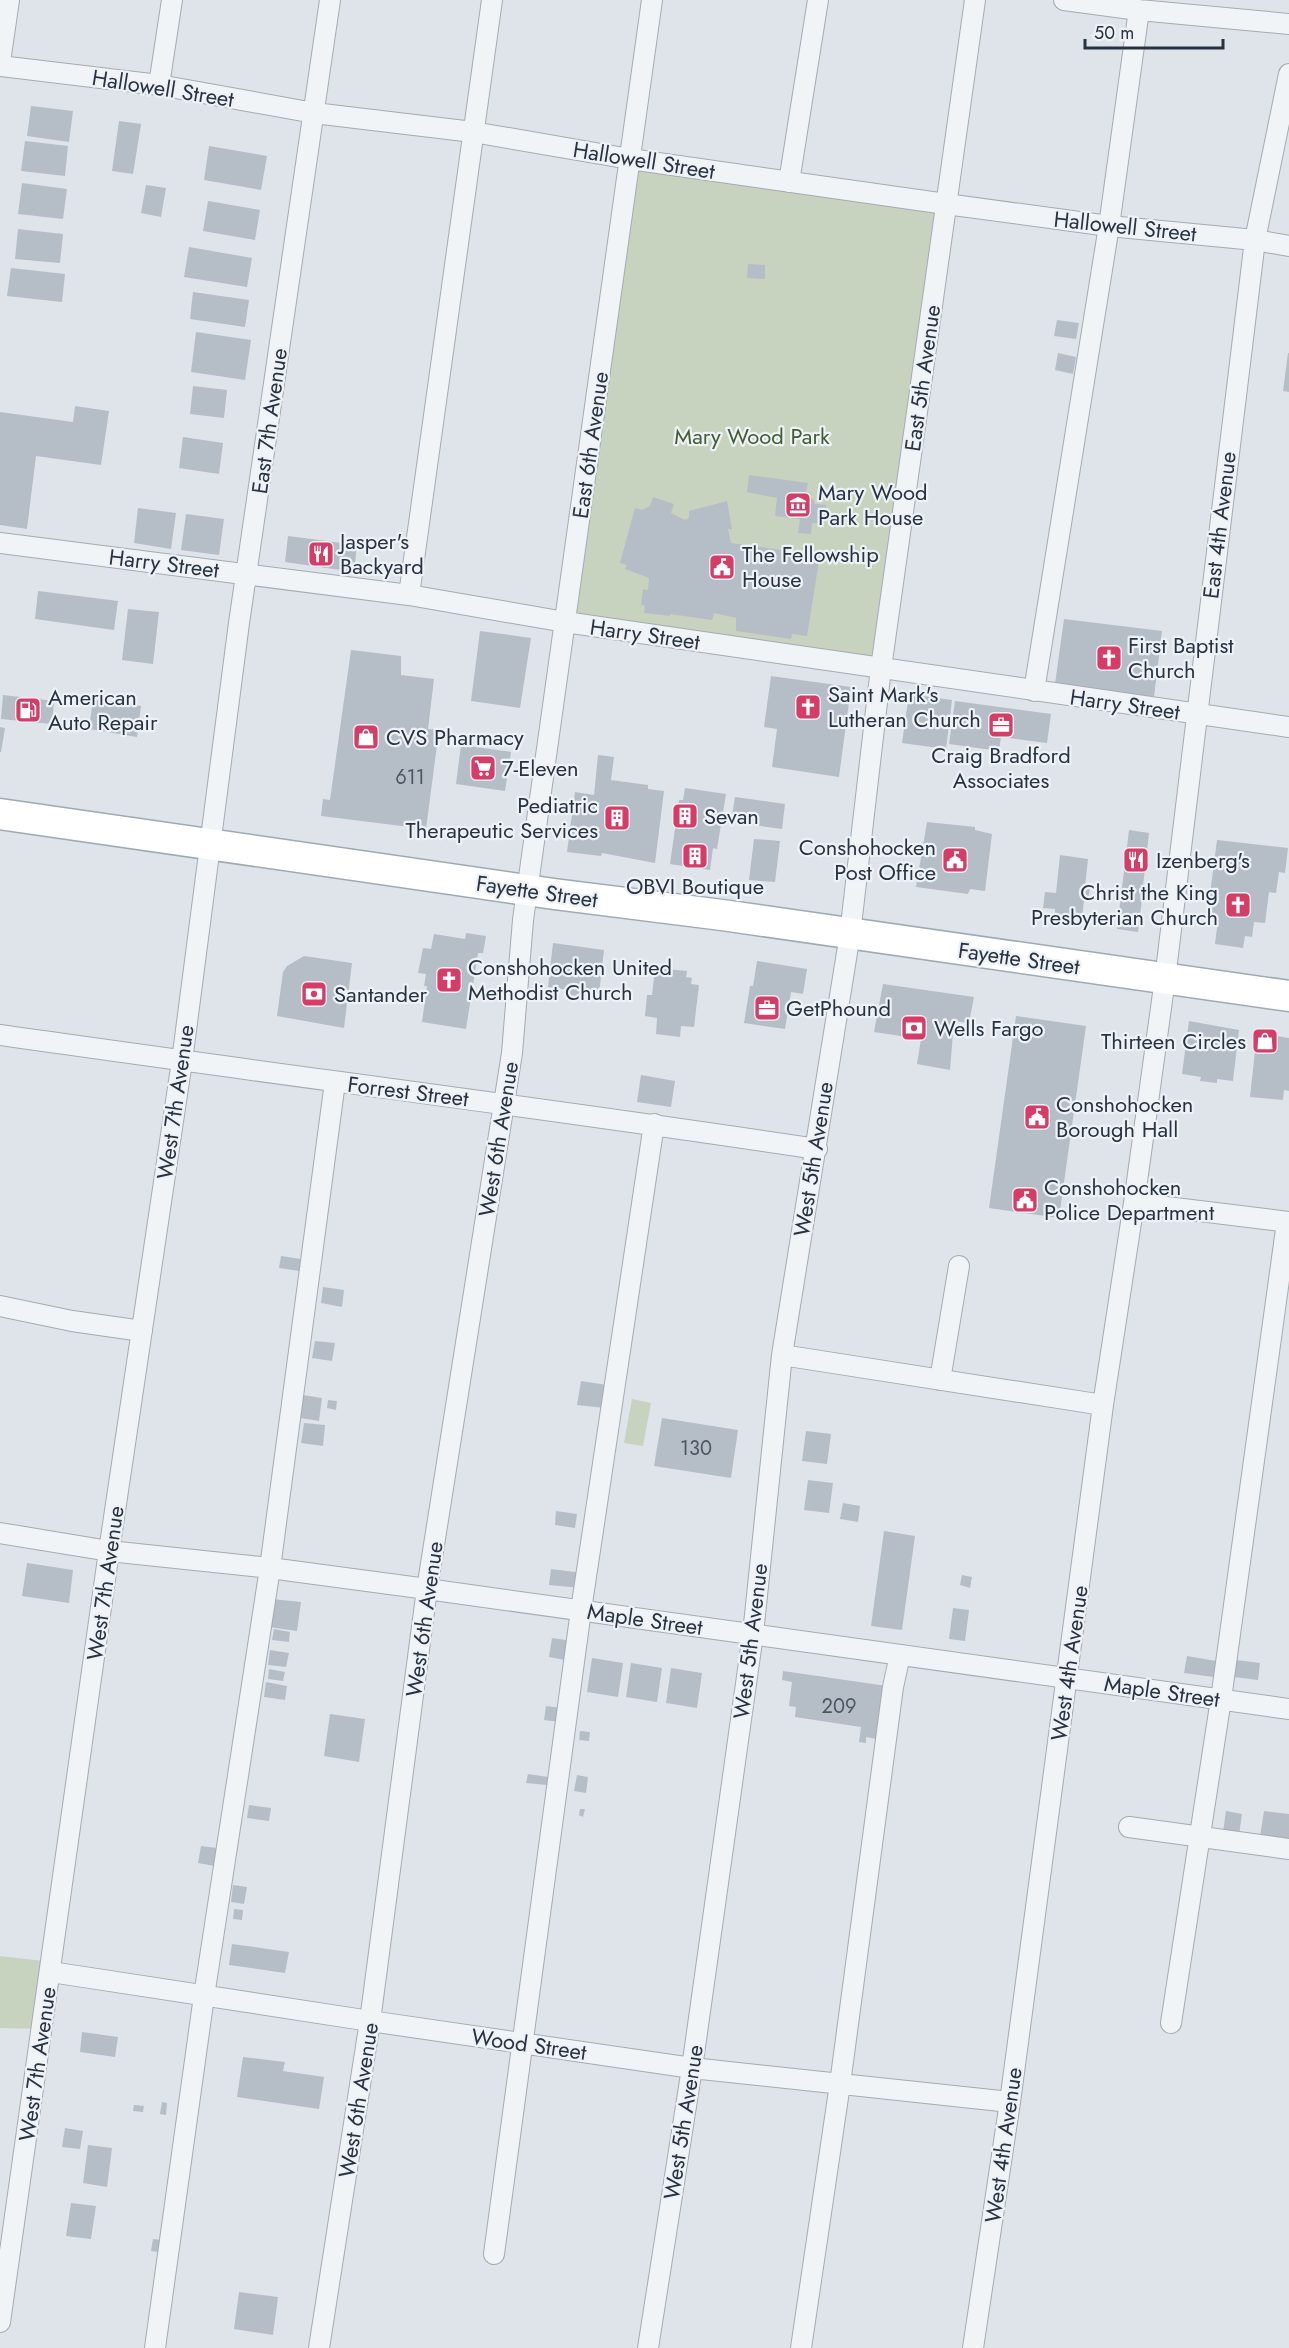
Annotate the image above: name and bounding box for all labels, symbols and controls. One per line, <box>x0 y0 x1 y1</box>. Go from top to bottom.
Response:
scale bar <box>1085 12 1223 50</box>
text: 50 m <box>1094 20 1134 46</box>
street label: Hallowell Street <box>90 61 237 115</box>
street label: Hallowell Street <box>571 133 718 187</box>
street label: Hallowell Street <box>1052 203 1199 249</box>
street label: East 5th Avenue <box>896 303 948 453</box>
street label: East 7th Avenue <box>243 346 295 496</box>
street label: East 6th Avenue <box>564 369 616 521</box>
park label: Mary Wood Park <box>674 420 830 452</box>
street label: East 4th Avenue <box>1194 449 1244 601</box>
place label: Mary Wood Park House <box>818 476 927 533</box>
museum icon: Mary Wood Park House <box>783 490 813 520</box>
place label: Jasper's Backyard <box>337 525 424 582</box>
place label: The Fellowship House <box>742 538 879 595</box>
restaurant icon: Jasper's Backyard <box>306 539 336 569</box>
street label: Harry Street <box>107 540 222 586</box>
public building icon: The Fellowship House <box>707 552 737 582</box>
street label: Harry Street <box>588 610 703 658</box>
place label: First Baptist Church <box>1128 629 1234 686</box>
church icon: First Baptist Church <box>1094 643 1124 673</box>
place label: Saint Mark's Lutheran Church <box>828 678 981 735</box>
street label: Harry Street <box>1068 680 1183 728</box>
place label: American Auto Repair <box>48 681 158 738</box>
church icon: Saint Mark's Lutheran Church <box>793 692 823 722</box>
fuel station icon: American Auto Repair <box>13 695 43 725</box>
office icon: Craig Bradford Associates <box>986 710 1016 740</box>
place label: CVS Pharmacy <box>386 721 524 753</box>
shop icon: CVS Pharmacy <box>351 722 381 752</box>
place label: Craig Bradford Associates <box>931 739 1071 796</box>
place label: 7-Eleven <box>502 752 579 784</box>
supermarket icon: 7-Eleven <box>468 753 498 783</box>
house number: 611 <box>395 763 425 792</box>
place label: Pediatric Therapeutic Services <box>406 789 598 846</box>
place label: Sevan <box>704 800 759 832</box>
building icon: Sevan <box>670 801 700 831</box>
building icon: Pediatric Therapeutic Services <box>602 803 632 833</box>
place label: Conshohocken Post Office <box>799 831 936 888</box>
building icon: OBVI Boutique <box>680 841 710 871</box>
place label: Izenberg's <box>1156 844 1250 876</box>
public building icon: Conshohocken Post Office <box>940 845 970 875</box>
restaurant icon: Izenberg's <box>1121 845 1151 875</box>
street label: Fayette Street <box>474 867 601 915</box>
place label: OBVI Boutique <box>626 870 764 902</box>
place label: Christ the King Presbyterian Church <box>1031 876 1218 933</box>
church icon: Christ the King Presbyterian Church <box>1223 890 1253 920</box>
street label: Fayette Street <box>956 934 1083 982</box>
place label: Conshohocken United Methodist Church <box>468 951 672 1008</box>
church icon: Conshohocken United Methodist Church <box>434 965 464 995</box>
place label: Santander <box>334 978 427 1010</box>
bank icon: Santander <box>299 979 329 1009</box>
place label: GetPhound <box>786 992 891 1024</box>
office icon: GetPhound <box>752 993 782 1023</box>
place label: Wells Fargo <box>934 1012 1044 1044</box>
bank icon: Wells Fargo <box>899 1013 929 1043</box>
street label: West 7th Avenue <box>148 1023 202 1181</box>
place label: Thirteen Circles <box>1101 1025 1246 1057</box>
shop icon: Thirteen Circles <box>1250 1026 1280 1056</box>
street label: West 6th Avenue <box>470 1059 526 1219</box>
street label: Forrest Street <box>346 1068 471 1114</box>
street label: West 5th Avenue <box>785 1079 841 1239</box>
place label: Conshohocken Borough Hall <box>1056 1088 1193 1145</box>
public building icon: Conshohocken Borough Hall <box>1022 1102 1052 1132</box>
place label: Conshohocken Police Department <box>1044 1171 1215 1228</box>
public building icon: Conshohocken Police Department <box>1010 1185 1040 1215</box>
house number: 130 <box>680 1434 712 1463</box>
street label: West 7th Avenue <box>78 1504 132 1662</box>
street label: West 6th Avenue <box>397 1539 451 1699</box>
street label: West 5th Avenue <box>725 1561 775 1721</box>
street label: West 4th Avenue <box>1042 1583 1096 1743</box>
street label: Maple Street <box>585 1595 706 1643</box>
street label: Maple Street <box>1102 1667 1223 1715</box>
house number: 209 <box>822 1692 856 1721</box>
street label: West 7th Avenue <box>10 1985 64 2143</box>
street label: West 6th Avenue <box>330 2020 386 2180</box>
street label: Wood Street <box>469 2020 589 2068</box>
street label: West 5th Avenue <box>655 2042 711 2202</box>
street label: West 4th Avenue <box>976 2065 1030 2225</box>

